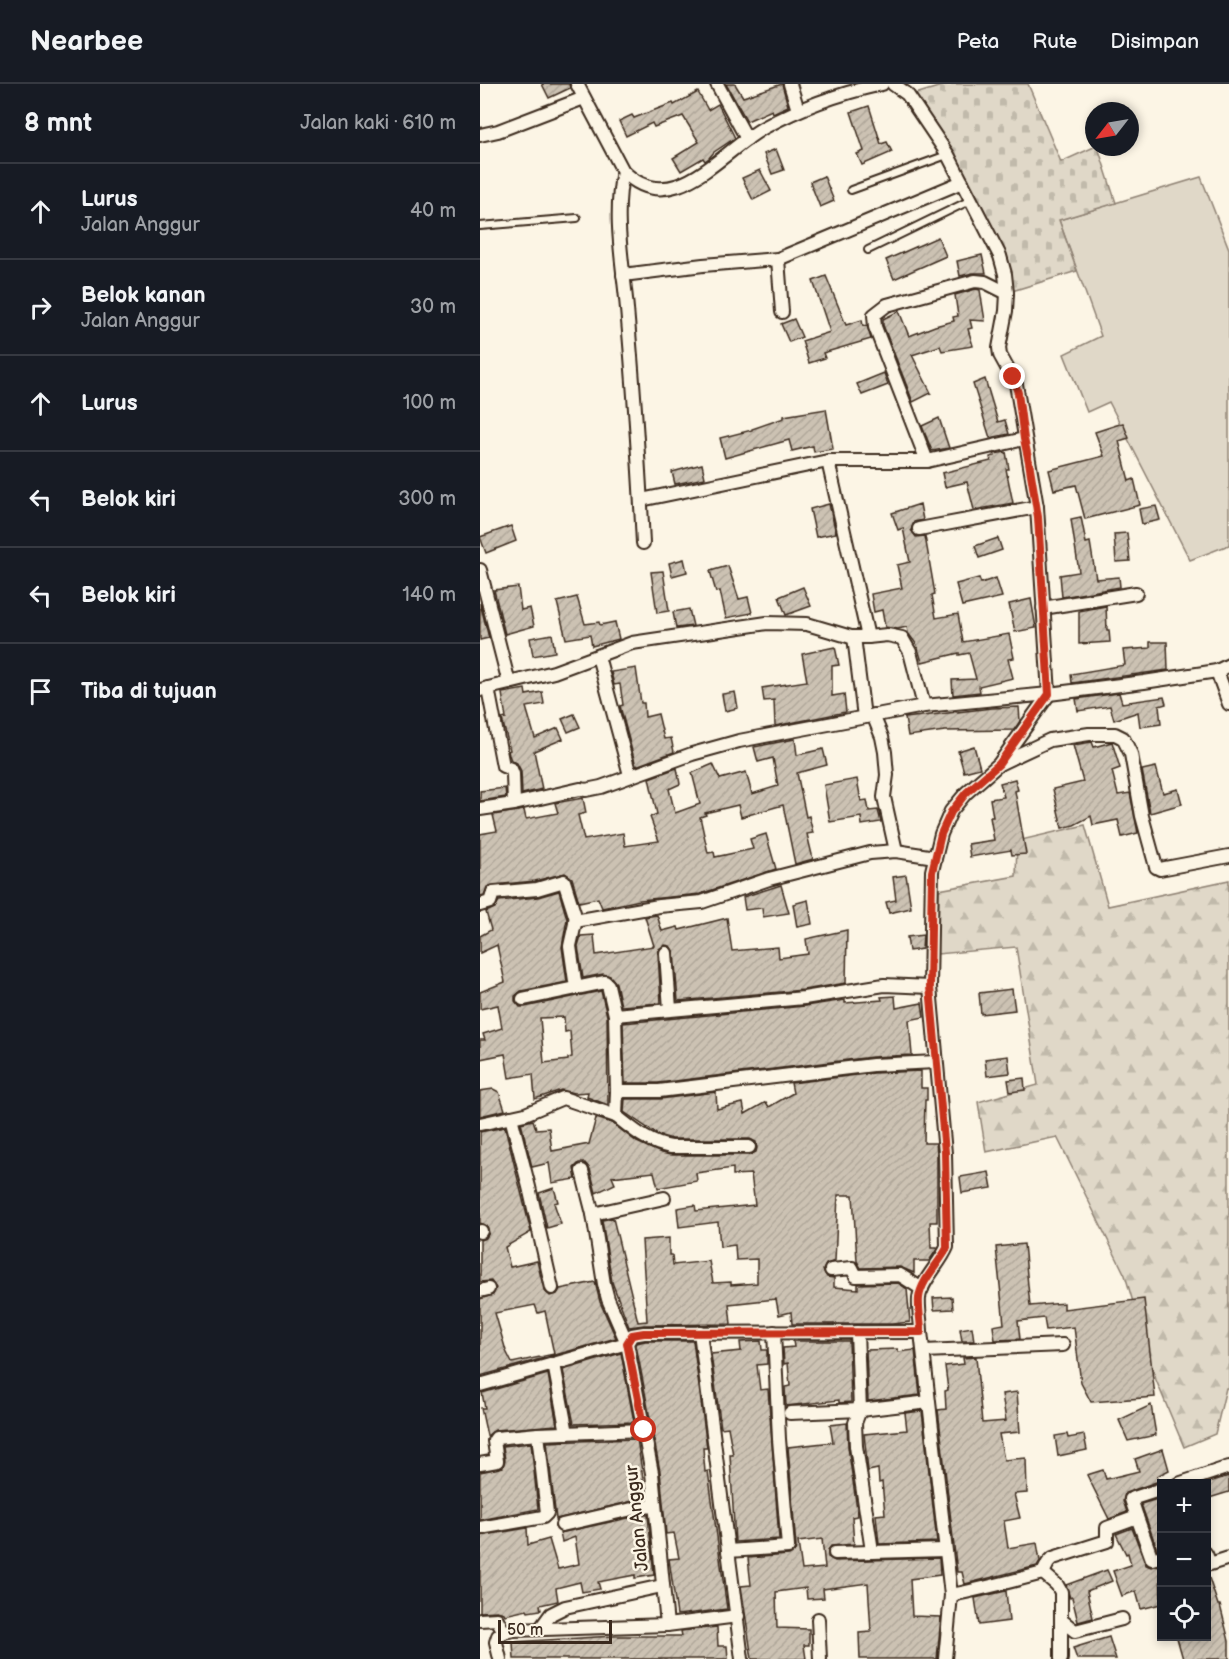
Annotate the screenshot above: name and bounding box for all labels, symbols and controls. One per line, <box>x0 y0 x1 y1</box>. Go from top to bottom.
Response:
text: Nearbee <box>30 25 143 58</box>
text: Peta <box>957 29 999 54</box>
text: Rute <box>1032 29 1077 54</box>
text: Disimpan <box>1110 29 1199 54</box>
north arrow <box>1085 102 1139 156</box>
text: 8 mnt <box>24 108 92 139</box>
text: Jalan kaki · 610 m <box>300 111 456 135</box>
text: Lurus <box>81 186 137 213</box>
icon: ahead <box>24 195 57 228</box>
text: 40 m <box>410 199 456 223</box>
text: Jalan Anggur <box>81 213 200 237</box>
text: Belok kanan <box>81 282 206 309</box>
icon: right <box>24 291 57 324</box>
text: 30 m <box>410 295 456 319</box>
text: Jalan Anggur <box>81 309 200 333</box>
route end <box>999 363 1025 389</box>
icon: ahead <box>24 387 57 420</box>
text: Lurus <box>81 390 137 417</box>
text: 100 m <box>403 391 456 415</box>
icon: left <box>24 483 57 516</box>
text: Belok kiri <box>81 486 176 513</box>
text: 300 m <box>398 487 456 511</box>
icon: left <box>24 579 57 612</box>
text: Belok kiri <box>81 582 176 609</box>
text: 140 m <box>402 583 456 607</box>
icon: arrive <box>24 675 57 708</box>
text: Tiba di tujuan <box>81 678 217 705</box>
route start <box>630 1416 656 1442</box>
street label: Jalan Anggur <box>621 1463 653 1572</box>
map controls <box>1157 1479 1211 1641</box>
button: + <box>1157 1479 1211 1533</box>
button: − <box>1157 1533 1211 1587</box>
button: locate <box>1157 1587 1211 1641</box>
scale bar <box>498 1617 612 1644</box>
text: 50 m <box>507 1621 543 1640</box>

